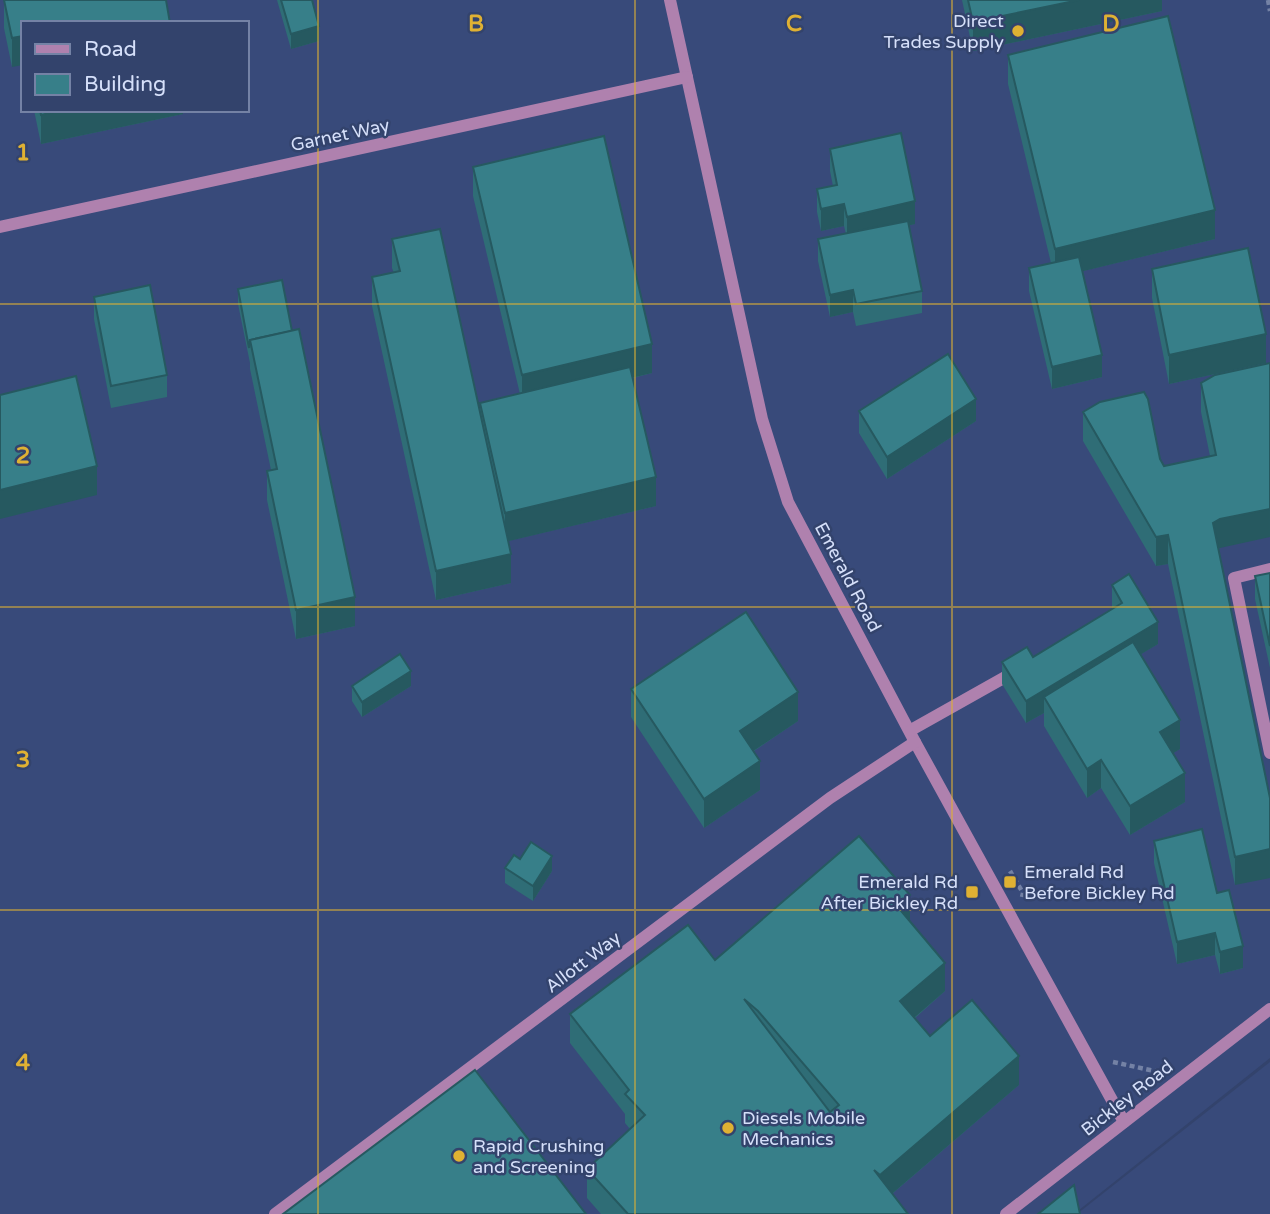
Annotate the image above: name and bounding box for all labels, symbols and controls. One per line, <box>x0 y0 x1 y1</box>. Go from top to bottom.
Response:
text: B <box>468 10 484 38</box>
text: C <box>786 10 802 38</box>
place label: Direct Trades Supply <box>883 10 1004 53</box>
text: D <box>1102 10 1120 38</box>
legend <box>21 21 248 112</box>
marker: Direct Trades Supply <box>1010 23 1026 39</box>
text: Road <box>84 37 137 62</box>
text: Building <box>84 72 166 97</box>
street label: Garnet Way <box>289 114 392 156</box>
text: 1 <box>16 139 30 167</box>
text: 2 <box>16 442 30 470</box>
street label: Emerald Road <box>810 518 886 636</box>
text: 3 <box>16 746 30 774</box>
place label: Emerald Rd Before Bickley Rd <box>1024 861 1175 904</box>
place label: Emerald Rd After Bickley Rd <box>820 871 958 914</box>
marker: Emerald Rd Before Bickley Rd <box>1002 874 1018 890</box>
marker: Emerald Rd After Bickley Rd <box>964 884 980 900</box>
street label: Allott Way <box>541 926 625 997</box>
text: 4 <box>16 1049 31 1077</box>
street label: Bickley Road <box>1077 1055 1177 1141</box>
place label: Diesels Mobile Mechanics <box>742 1107 865 1150</box>
marker: Diesels Mobile Mechanics <box>720 1120 736 1136</box>
place label: Rapid Crushing and Screening <box>473 1135 604 1178</box>
marker: Rapid Crushing and Screening <box>451 1148 467 1164</box>

